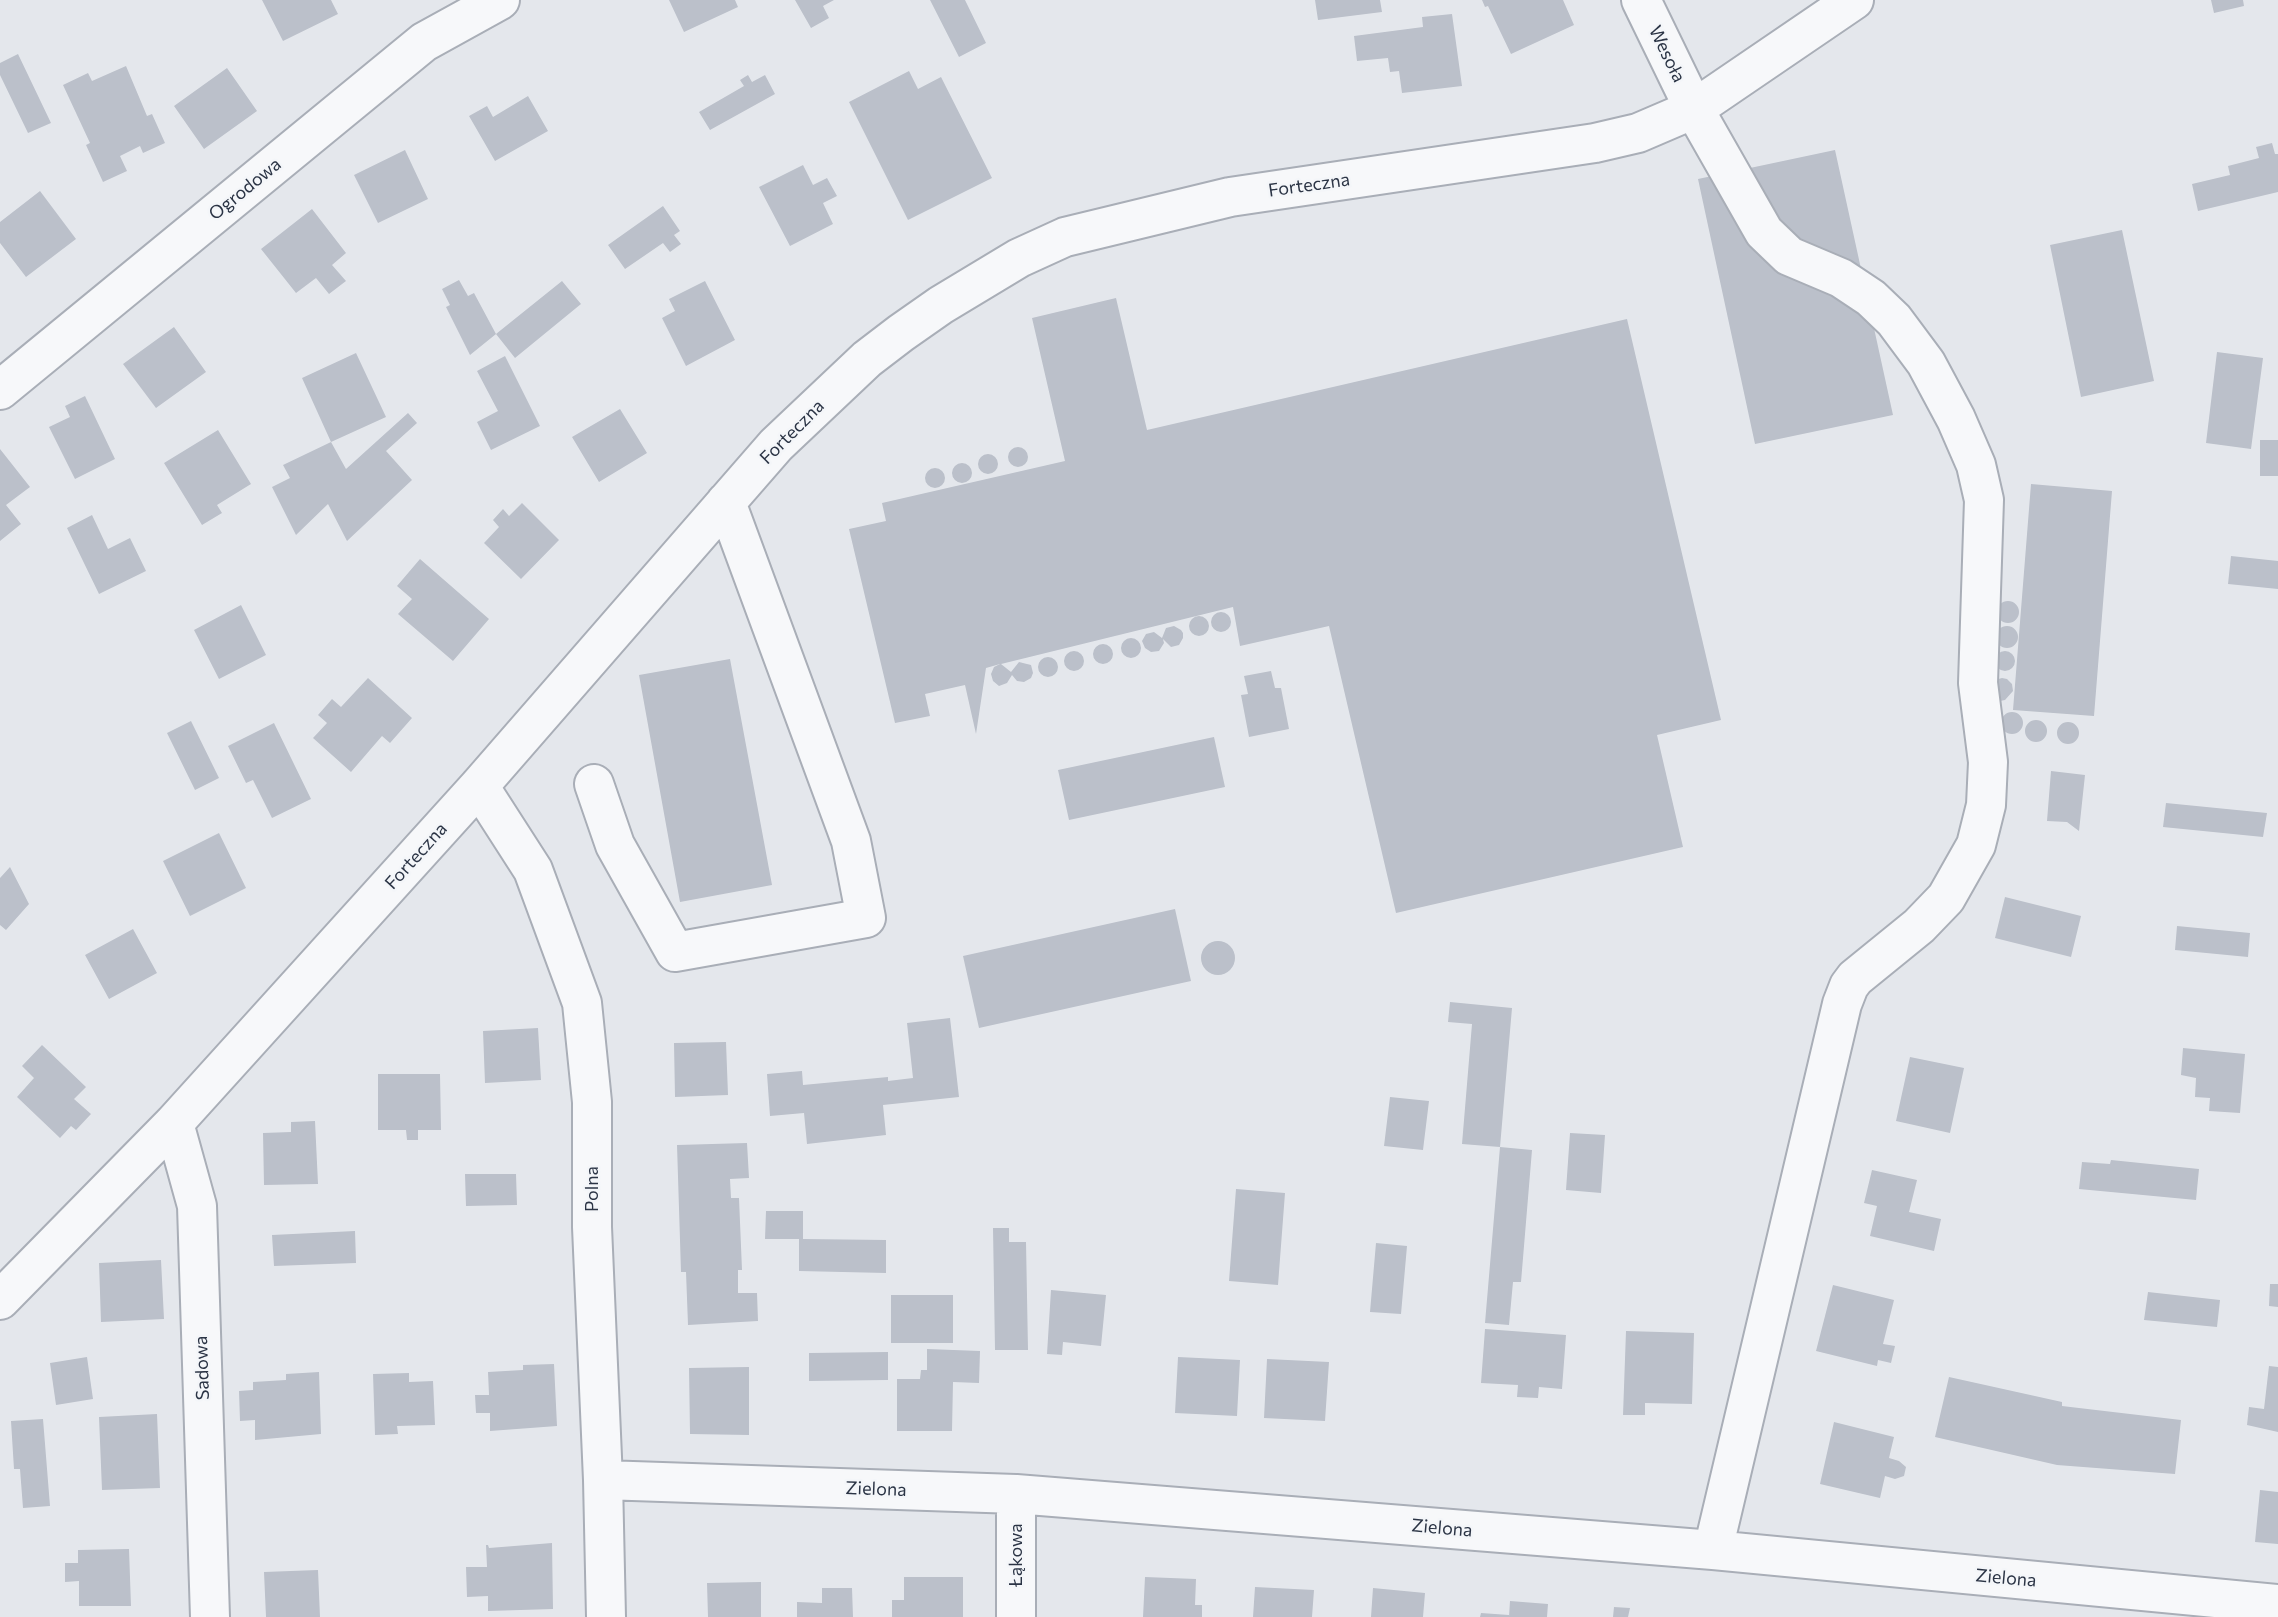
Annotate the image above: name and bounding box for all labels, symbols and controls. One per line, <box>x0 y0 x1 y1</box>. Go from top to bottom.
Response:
street label: Wesoła <box>1644 22 1690 86</box>
street label: Ogrodowa <box>205 153 285 225</box>
street label: Forteczna <box>1267 169 1351 201</box>
street label: Forteczna <box>755 395 829 469</box>
street label: Forteczna <box>380 818 452 894</box>
street label: Polna <box>581 1166 603 1212</box>
street label: Sadowa <box>190 1335 214 1401</box>
street label: Zielona <box>845 1477 907 1501</box>
street label: Zielona <box>1411 1515 1473 1541</box>
street label: Łąkowa <box>1005 1523 1027 1587</box>
street label: Zielona <box>1975 1565 2037 1591</box>

